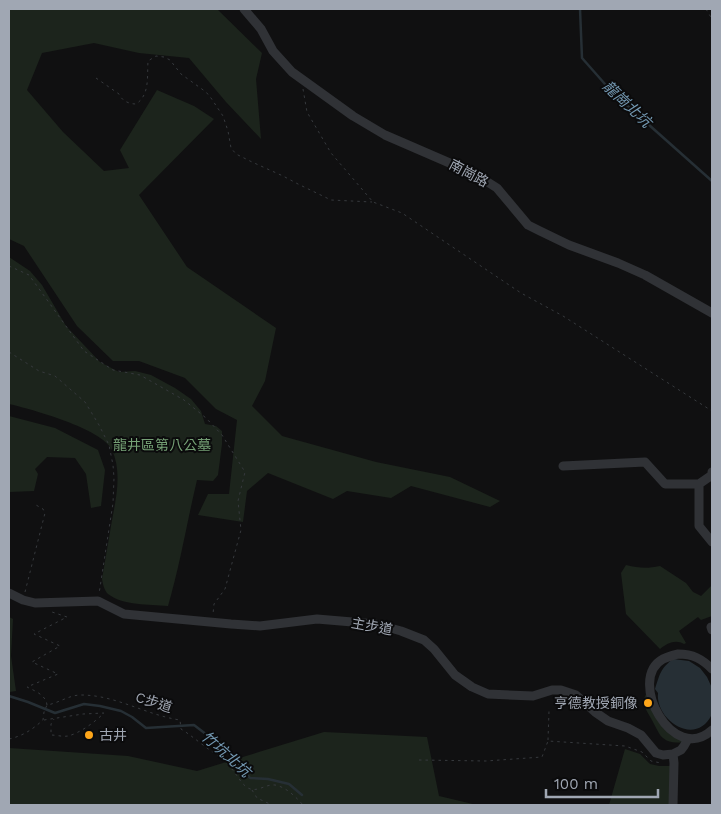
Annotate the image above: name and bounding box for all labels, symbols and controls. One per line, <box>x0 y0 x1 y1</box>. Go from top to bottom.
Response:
water label: 龍崗北坑 <box>599 77 657 132</box>
street label: 南崗路 <box>447 156 491 190</box>
park label: 龍井區第八公墓 <box>113 437 211 453</box>
street label: 主步道 <box>350 614 394 638</box>
street label: C步道 <box>134 689 174 715</box>
place label: 亨德教授銅像 <box>554 695 638 711</box>
marker: 亨德教授銅像 <box>642 697 654 709</box>
place label: 古井 <box>99 727 127 743</box>
water label: 竹坑北坑 <box>198 727 256 782</box>
marker: 古井 <box>83 729 95 741</box>
scale bar <box>546 766 658 798</box>
text: 100 m <box>554 775 598 793</box>

